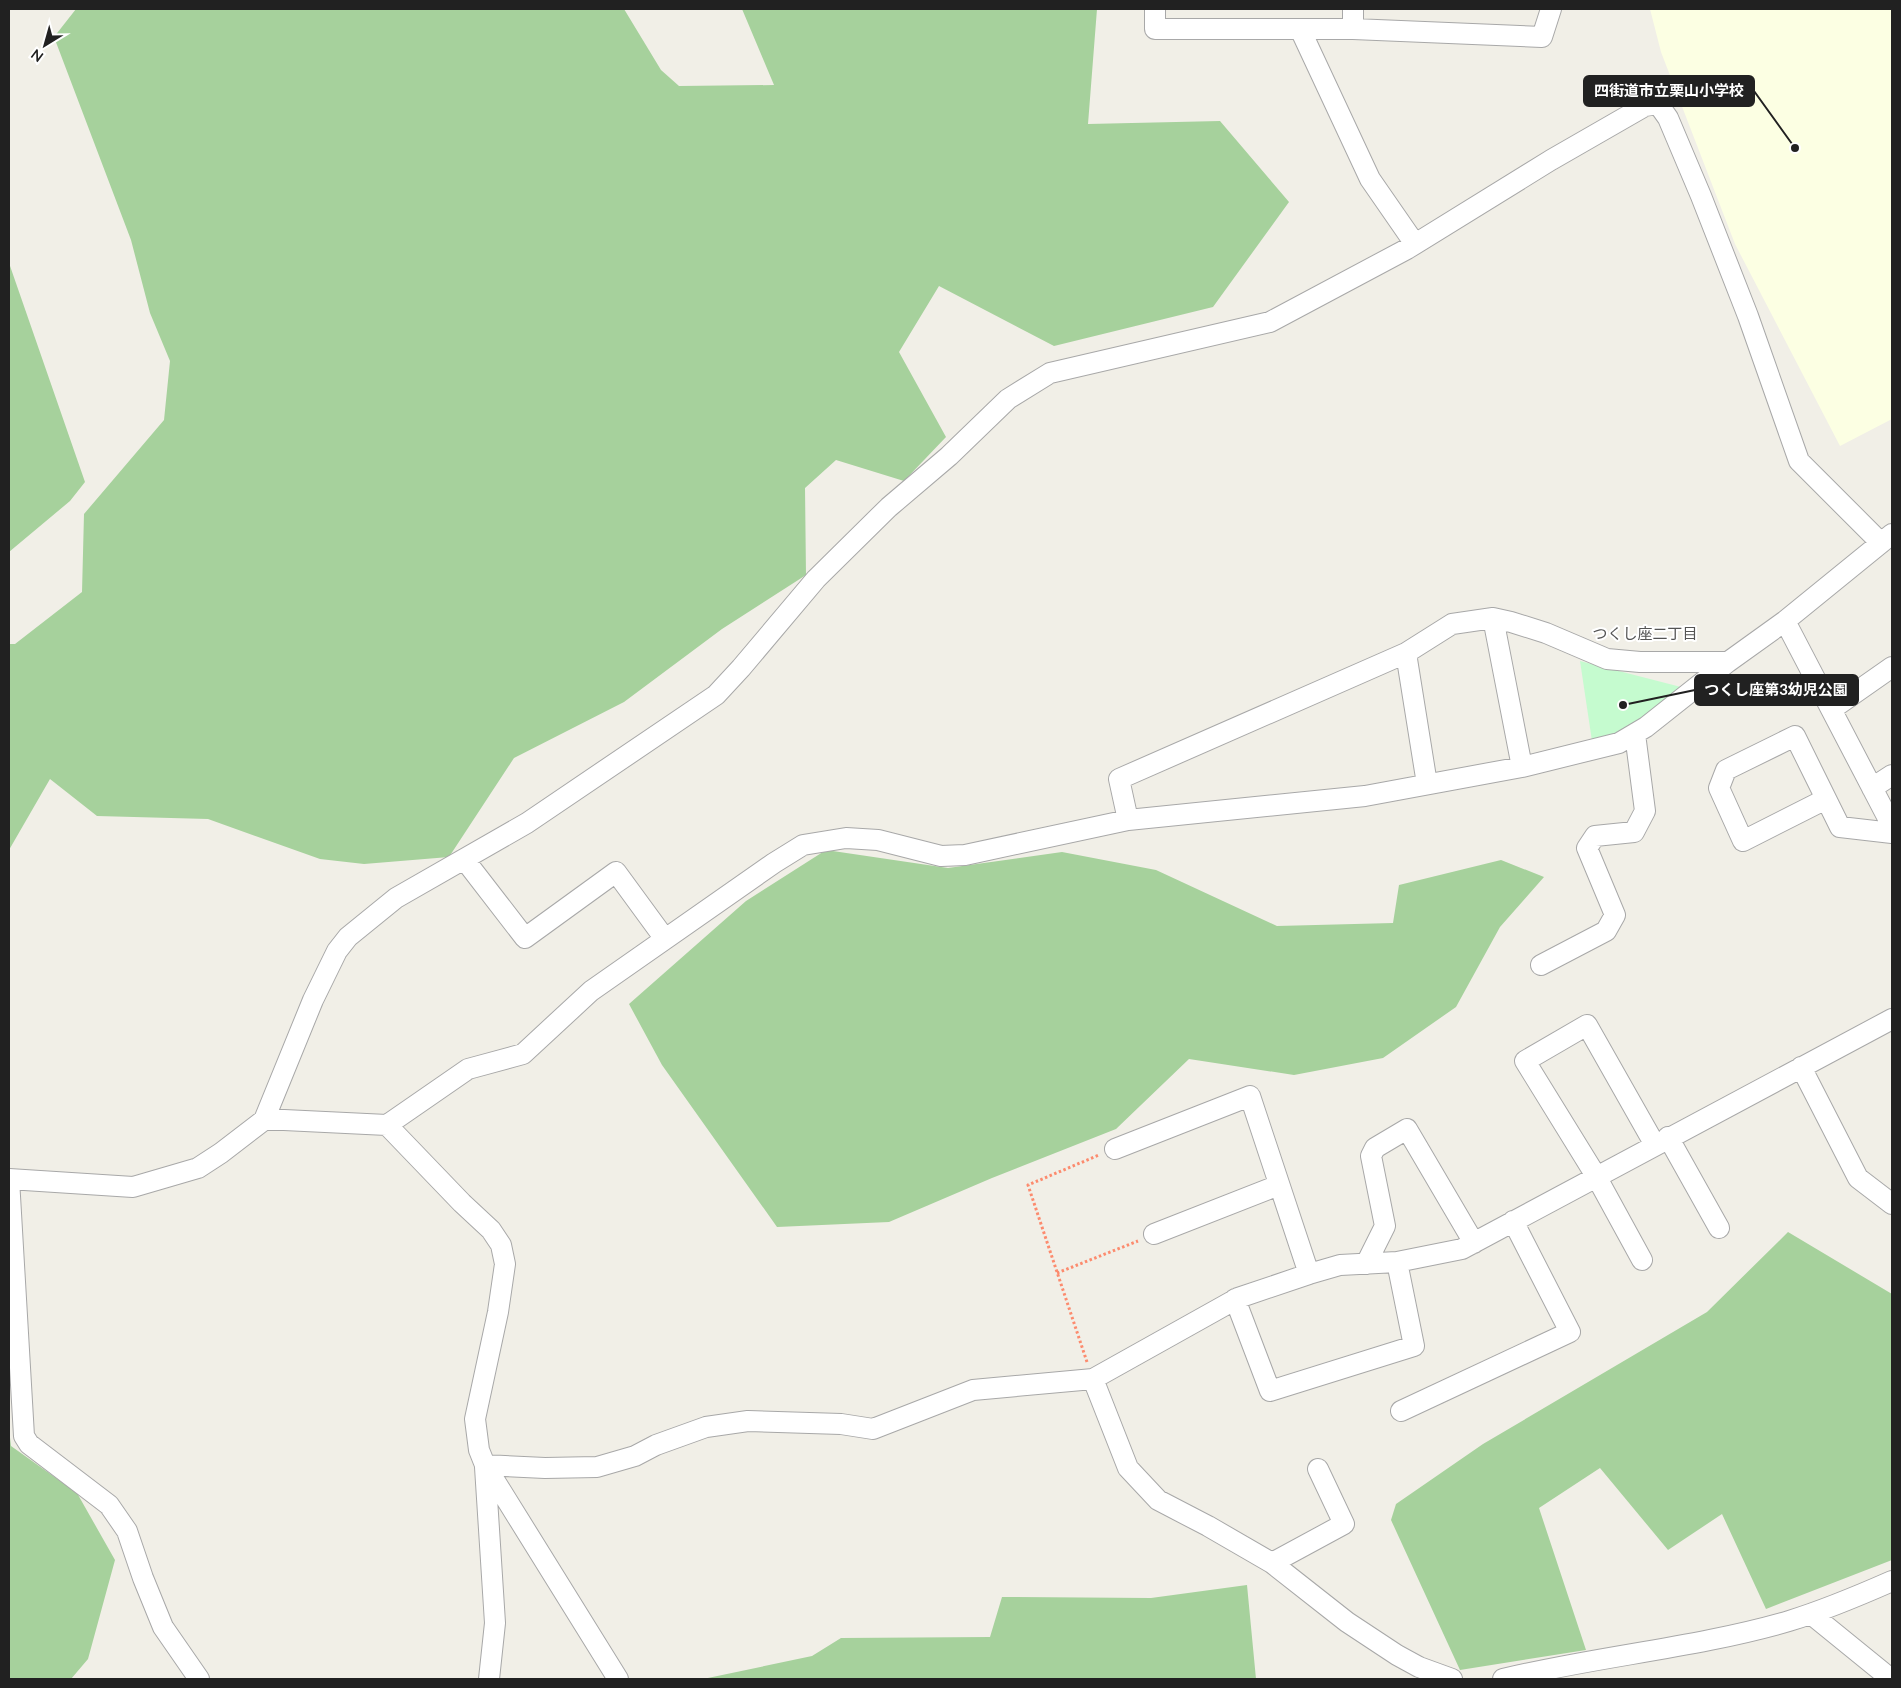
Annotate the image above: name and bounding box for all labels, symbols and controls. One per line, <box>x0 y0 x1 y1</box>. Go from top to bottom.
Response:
north arrow <box>20 20 70 70</box>
text: N <box>27 46 46 66</box>
callout: 四街道市立栗山小学校 <box>1584 76 1754 106</box>
text: 四街道市立栗山小学校 <box>1594 81 1744 99</box>
district label: つくし座二丁目 <box>1592 624 1698 642</box>
callout: つくし座第3幼児公園 <box>1695 675 1858 705</box>
text: つくし座第3幼児公園 <box>1704 680 1848 698</box>

